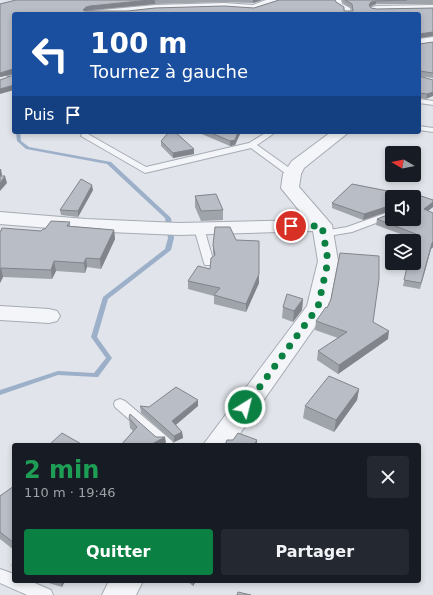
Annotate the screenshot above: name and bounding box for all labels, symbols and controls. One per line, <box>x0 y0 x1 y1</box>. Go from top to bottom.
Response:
text: 100 m <box>90 27 187 60</box>
icon: left <box>24 28 76 80</box>
text: Tournez à gauche <box>90 61 248 82</box>
icon: arrive <box>62 104 84 126</box>
text: Puis <box>24 106 54 124</box>
north arrow <box>385 146 421 182</box>
map controls <box>385 146 421 270</box>
button: sound <box>385 190 421 226</box>
pin <box>274 209 308 243</box>
icon: arrive <box>280 215 302 237</box>
button: layers <box>385 234 421 270</box>
position arrow <box>224 386 266 428</box>
text: 2 min <box>24 456 99 484</box>
button: close <box>367 456 409 498</box>
text: 110 m · 19:46 <box>24 485 115 500</box>
button: Quitter <box>24 529 213 575</box>
button: Partager <box>221 529 409 575</box>

